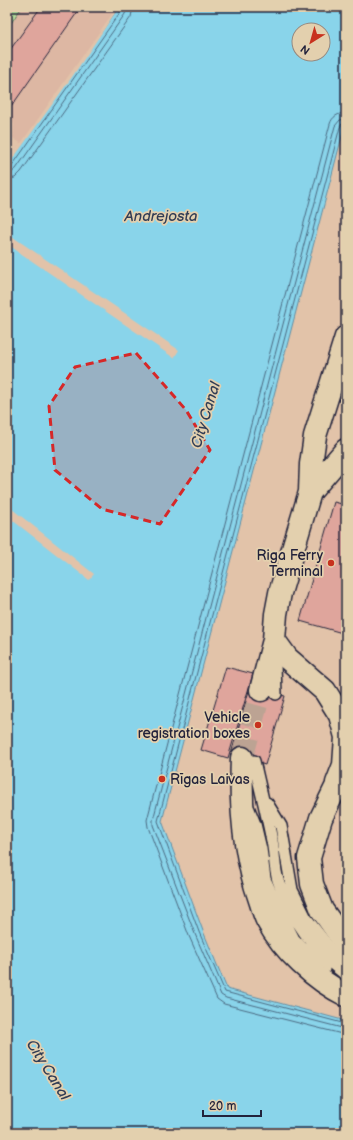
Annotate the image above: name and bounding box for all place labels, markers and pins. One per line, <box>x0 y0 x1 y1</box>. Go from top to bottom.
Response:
place label: Riga Ferry Terminal <box>257 547 324 580</box>
marker: Riga Ferry Terminal <box>326 558 336 568</box>
place label: Vehicle registration boxes <box>138 709 250 742</box>
marker: Vehicle registration boxes <box>253 720 263 730</box>
place label: Rīgas Laivas <box>170 771 250 788</box>
marker: Rīgas Laivas <box>157 774 167 784</box>

